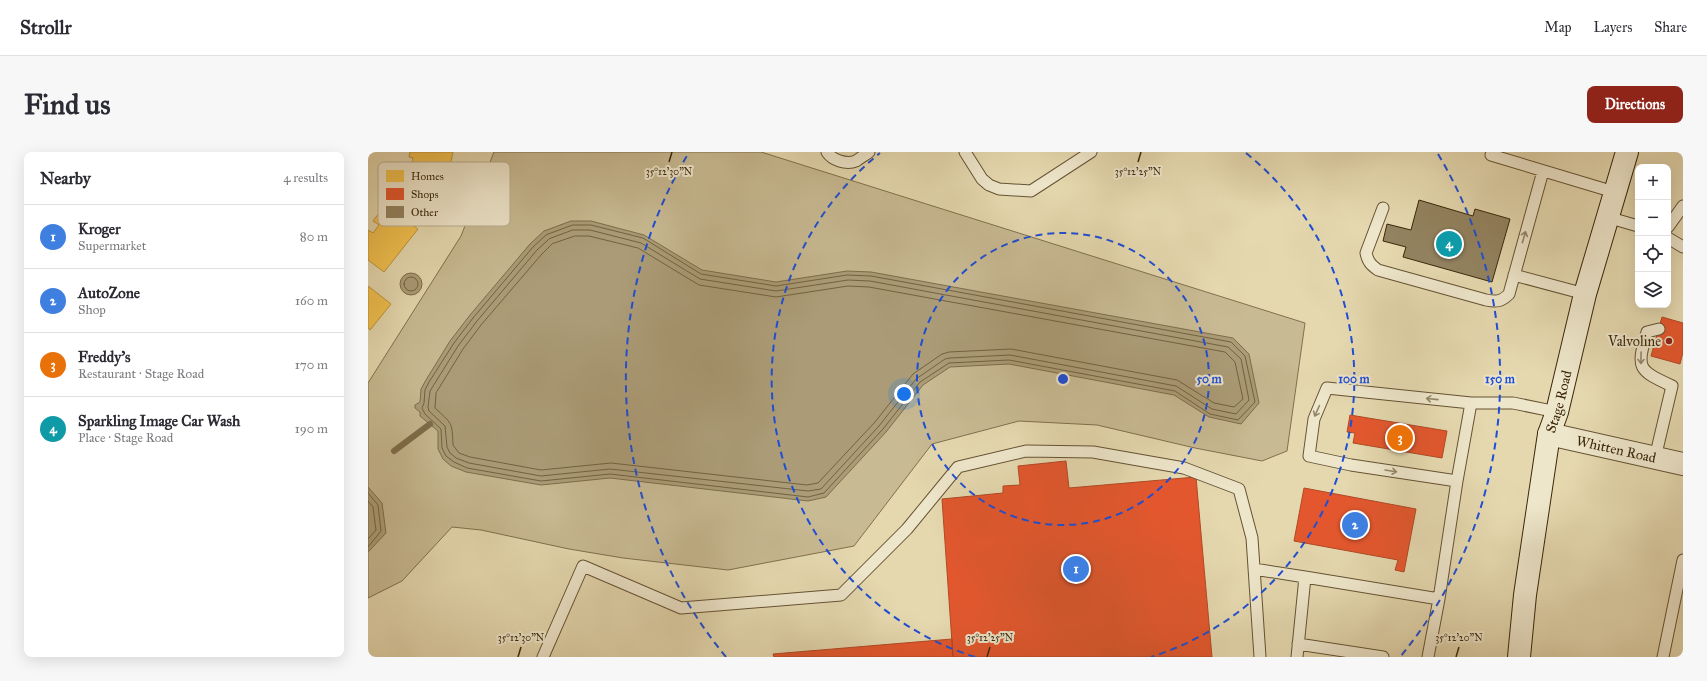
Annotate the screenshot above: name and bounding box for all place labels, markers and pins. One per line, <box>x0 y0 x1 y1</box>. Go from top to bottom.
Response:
pin: 4 <box>1436 229 1462 259</box>
place label: Valvoline <box>1607 333 1661 350</box>
marker: Valvoline <box>1664 336 1674 346</box>
centre of rings <box>1056 372 1070 386</box>
pin: 3 <box>1387 423 1413 453</box>
pin: 2 <box>1342 510 1368 540</box>
pin: 1 <box>1063 554 1089 584</box>

